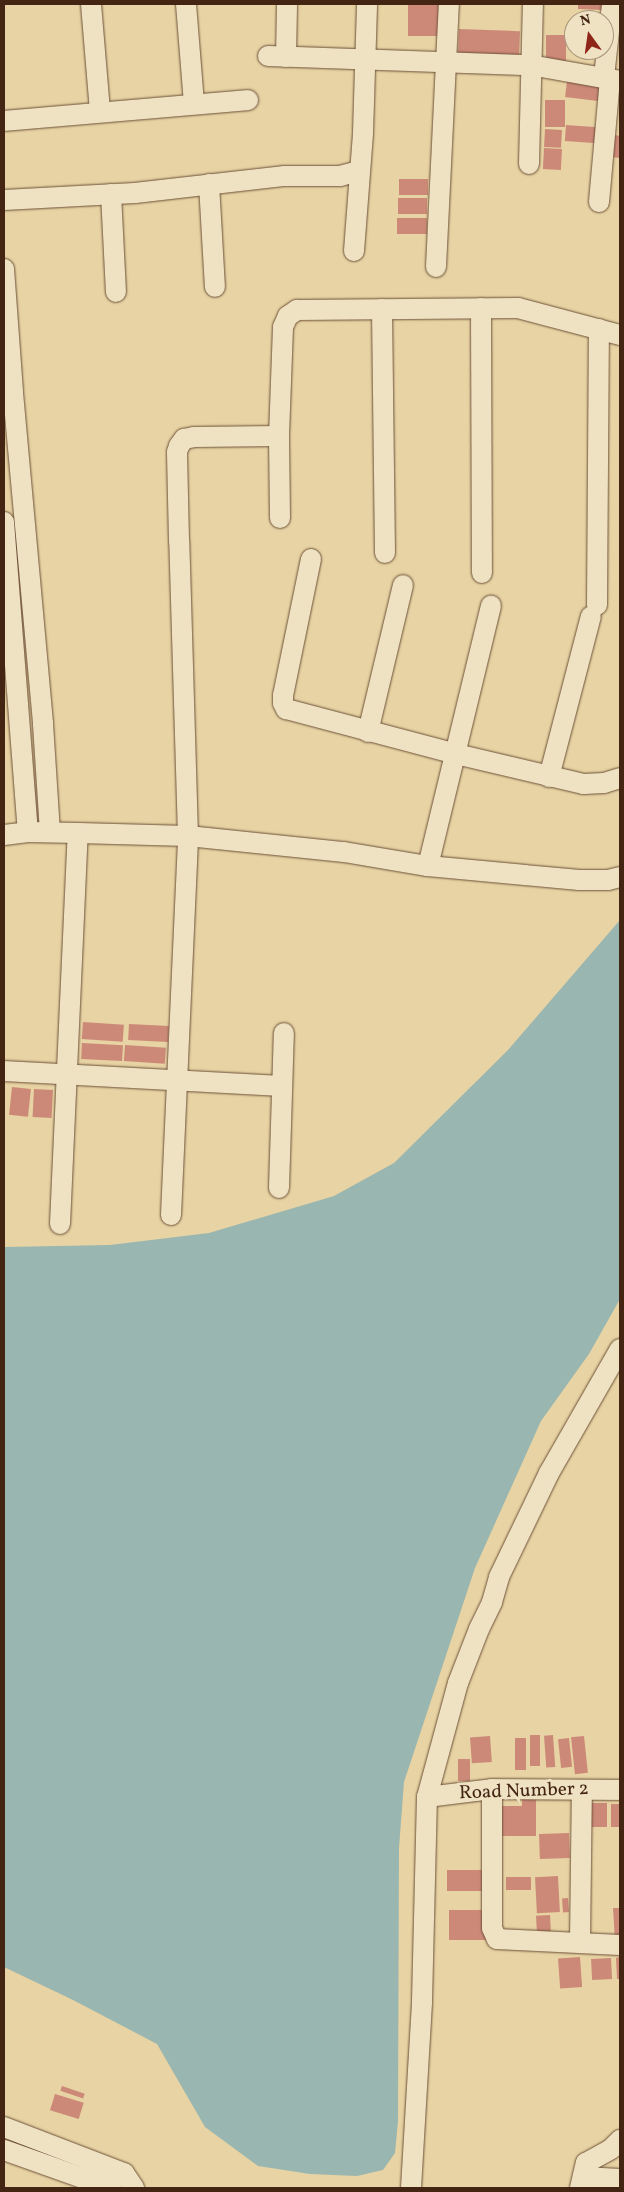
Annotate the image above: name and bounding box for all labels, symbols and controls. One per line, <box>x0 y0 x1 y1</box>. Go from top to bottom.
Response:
north arrow <box>564 10 614 60</box>
text: N <box>578 10 593 31</box>
street label: Road Number 2 <box>459 1778 589 1806</box>

